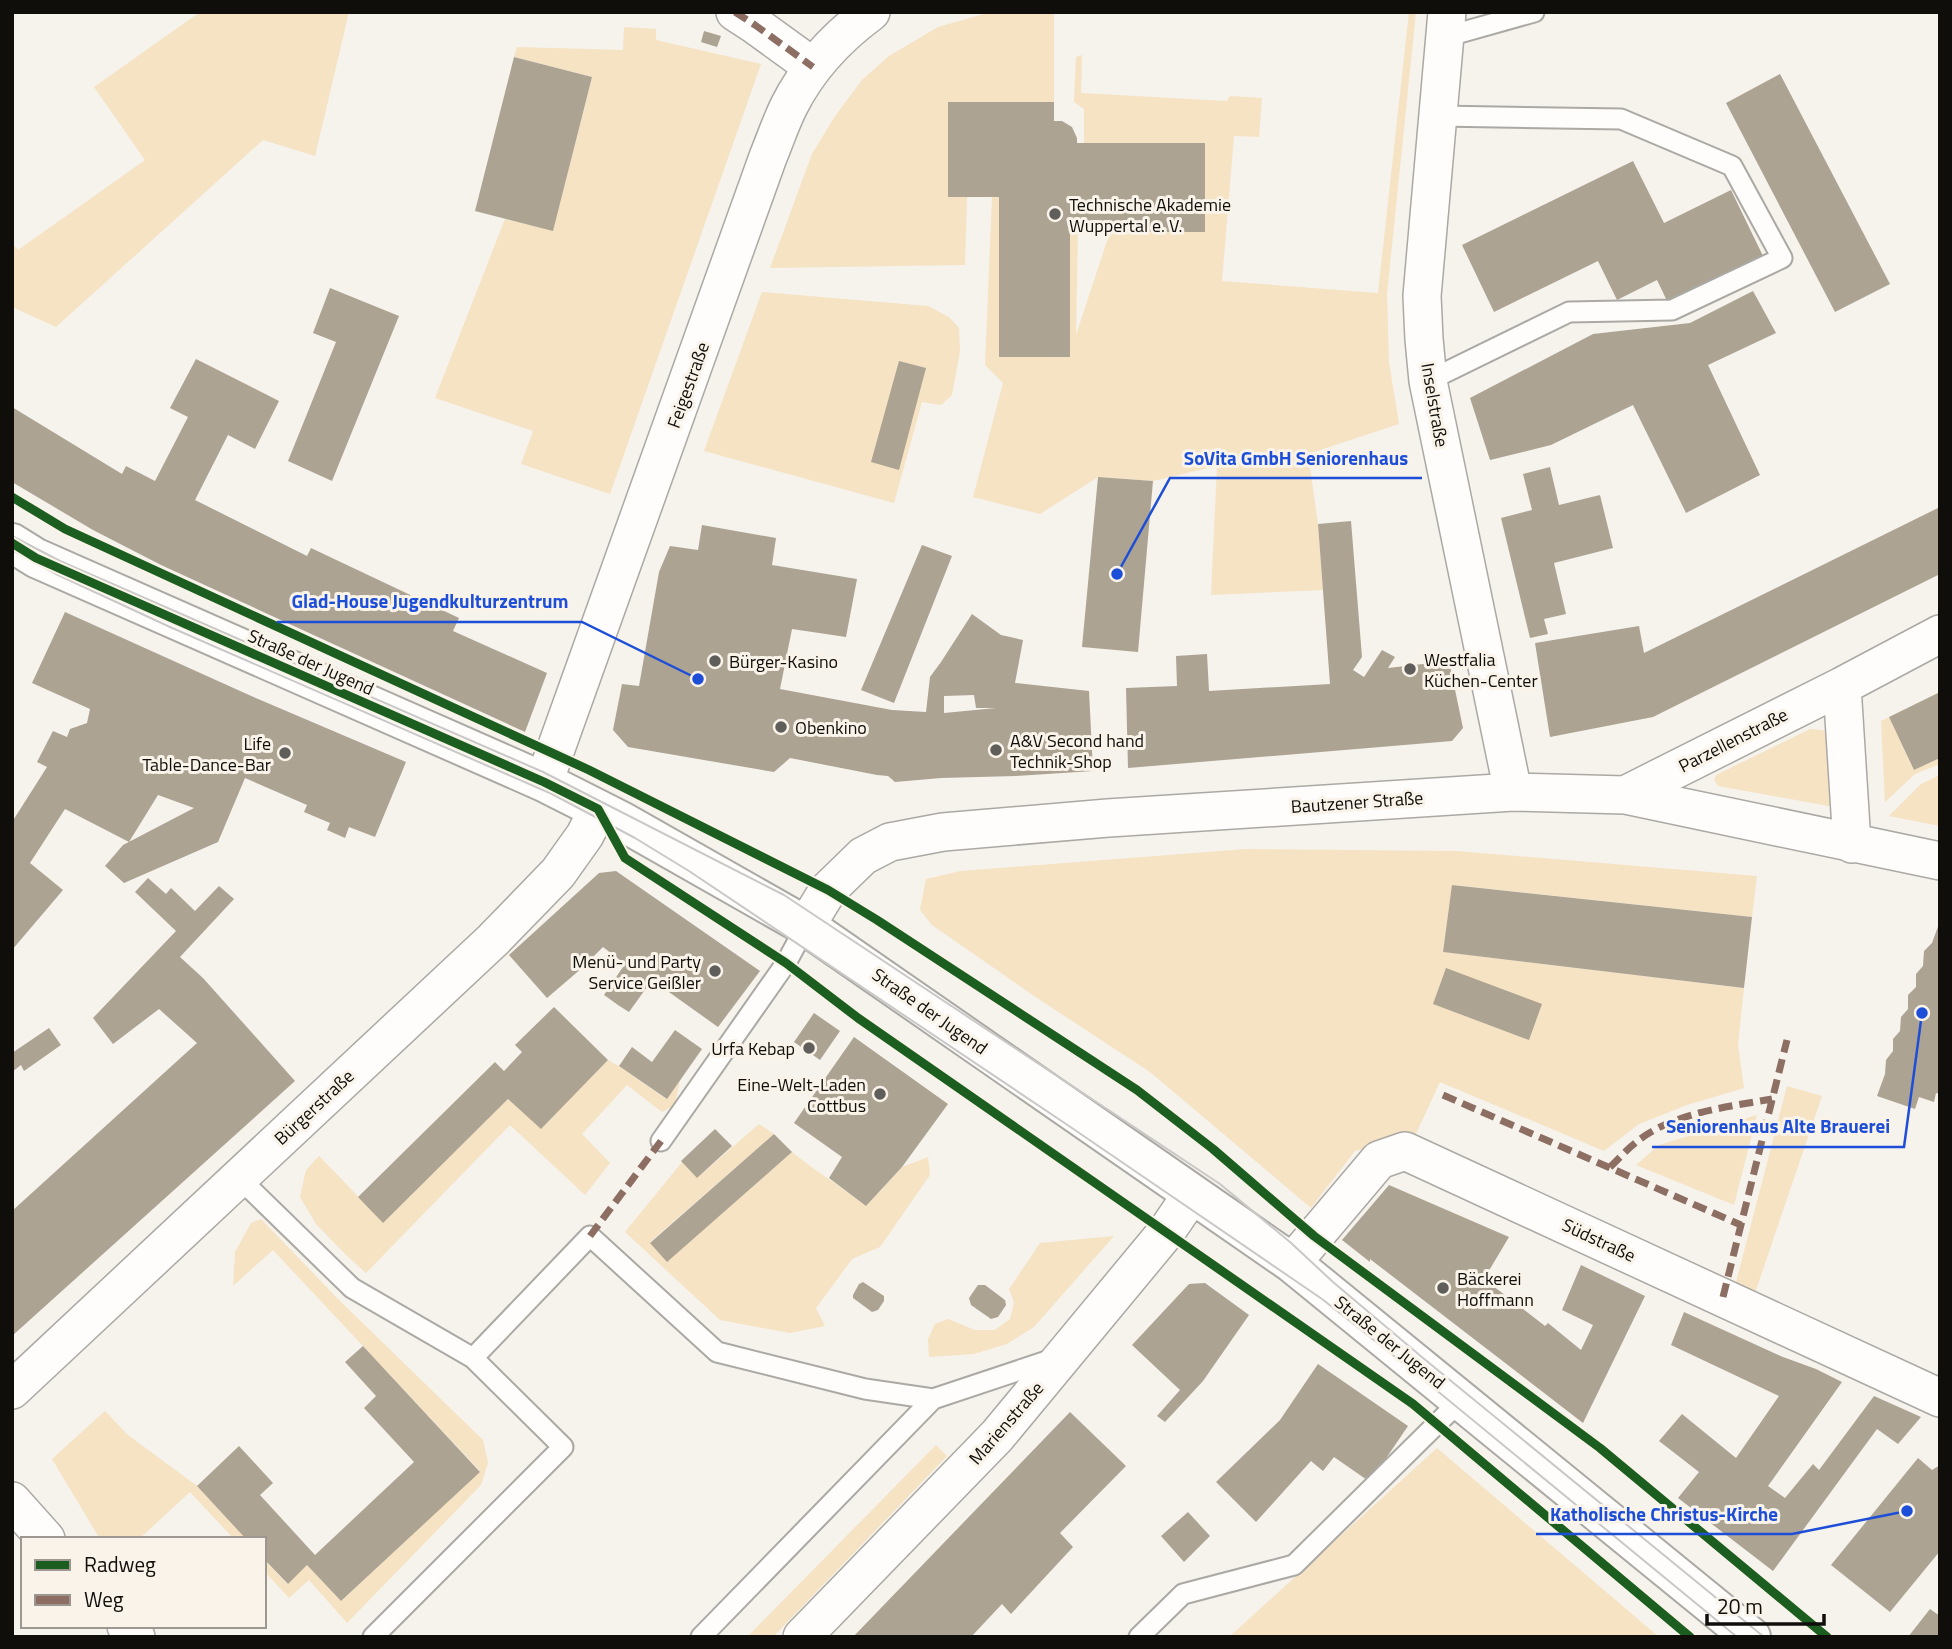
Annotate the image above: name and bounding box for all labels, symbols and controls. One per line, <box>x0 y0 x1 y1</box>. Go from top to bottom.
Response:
place label: Technische Akademie Wuppertal e. V. <box>1069 191 1231 239</box>
marker: Technische Akademie Wuppertal e. V. <box>1047 206 1063 222</box>
street label: Feigestraße <box>660 338 716 432</box>
street label: Inselstraße <box>1414 361 1456 449</box>
callout: SoVita GmbH Seniorenhaus <box>1170 438 1422 478</box>
text: SoVita GmbH Seniorenhaus <box>1184 443 1408 472</box>
callout: Glad-House Jugendkulturzentrum <box>277 582 582 622</box>
text: Glad-House Jugendkulturzentrum <box>291 586 569 615</box>
street label: Straße der Jugend <box>244 622 378 702</box>
place label: Westfalia Küchen-Center <box>1424 646 1538 694</box>
place label: Bürger-Kasino <box>729 648 838 675</box>
marker: Bürger-Kasino <box>707 653 723 669</box>
marker: Westfalia Küchen-Center <box>1402 661 1418 677</box>
street label: Parzellenstraße <box>1674 701 1792 779</box>
place label: Obenkino <box>795 714 867 741</box>
marker: Obenkino <box>773 719 789 735</box>
place label: A&V Second hand Technik-Shop <box>1010 727 1144 775</box>
place label: Life Table-Dance-Bar <box>142 730 271 778</box>
marker: A&V Second hand Technik-Shop <box>988 742 1004 758</box>
marker: Life Table-Dance-Bar <box>277 745 293 761</box>
street label: Bautzener Straße <box>1290 784 1424 820</box>
place label: Menü- und Party Service Geißler <box>572 948 701 996</box>
street label: Straße der Jugend <box>867 961 993 1061</box>
marker: Menü- und Party Service Geißler <box>707 963 723 979</box>
place label: Urfa Kebap <box>711 1035 795 1062</box>
marker: Urfa Kebap <box>801 1040 817 1056</box>
street label: Bürgerstraße <box>268 1063 360 1151</box>
place label: Eine-Welt-Laden Cottbus <box>737 1071 866 1119</box>
marker: Eine-Welt-Laden Cottbus <box>872 1086 888 1102</box>
callout: Seniorenhaus Alte Brauerei <box>1652 1107 1904 1147</box>
text: Seniorenhaus Alte Brauerei <box>1666 1111 1890 1140</box>
street label: Südstraße <box>1558 1211 1640 1269</box>
place label: Bäckerei Hoffmann <box>1457 1265 1534 1313</box>
marker: Bäckerei Hoffmann <box>1435 1280 1451 1296</box>
street label: Straße der Jugend <box>1329 1289 1451 1395</box>
street label: Marienstraße <box>962 1375 1050 1471</box>
callout: Katholische Christus-Kirche <box>1536 1494 1792 1534</box>
text: Katholische Christus-Kirche <box>1550 1499 1778 1528</box>
legend <box>21 1537 266 1628</box>
text: Radweg <box>84 1548 156 1580</box>
scale bar <box>1707 1582 1824 1626</box>
text: Weg <box>84 1583 124 1615</box>
text: 20 m <box>1717 1590 1763 1622</box>

